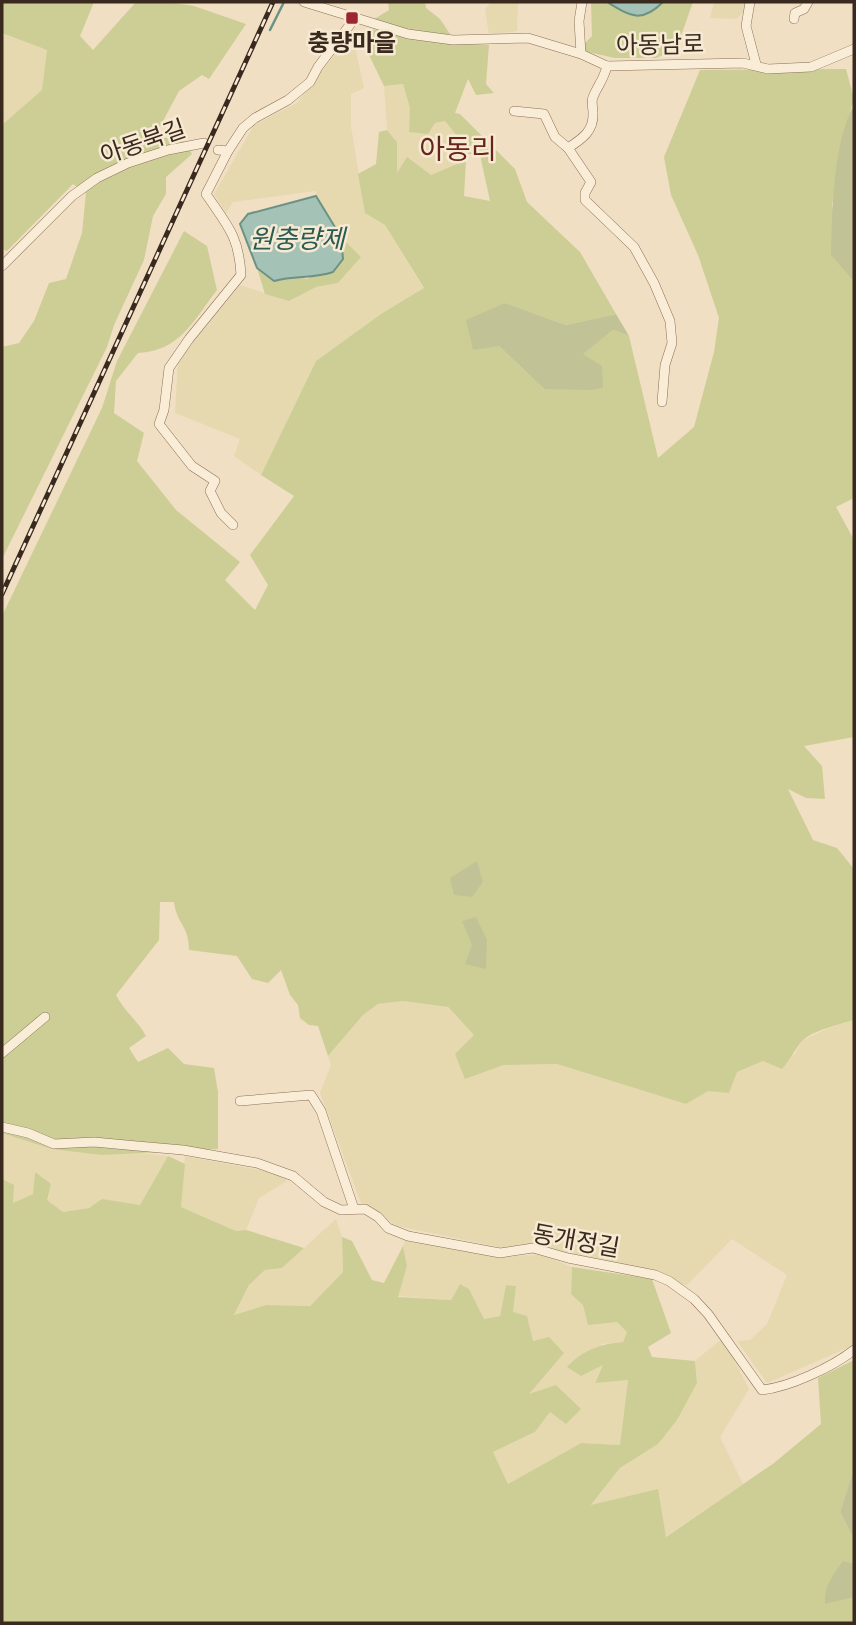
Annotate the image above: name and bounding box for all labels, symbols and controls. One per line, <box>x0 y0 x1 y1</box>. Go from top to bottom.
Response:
marker: 충량마을 <box>344 10 360 26</box>
place label: 충량마을 <box>308 23 396 58</box>
street label: 아동남로 <box>615 24 704 61</box>
street label: 아동북길 <box>95 109 190 171</box>
district label: 아동리 <box>419 127 497 167</box>
water label: 원충량제 <box>249 218 348 255</box>
street label: 동개정길 <box>530 1214 623 1263</box>

